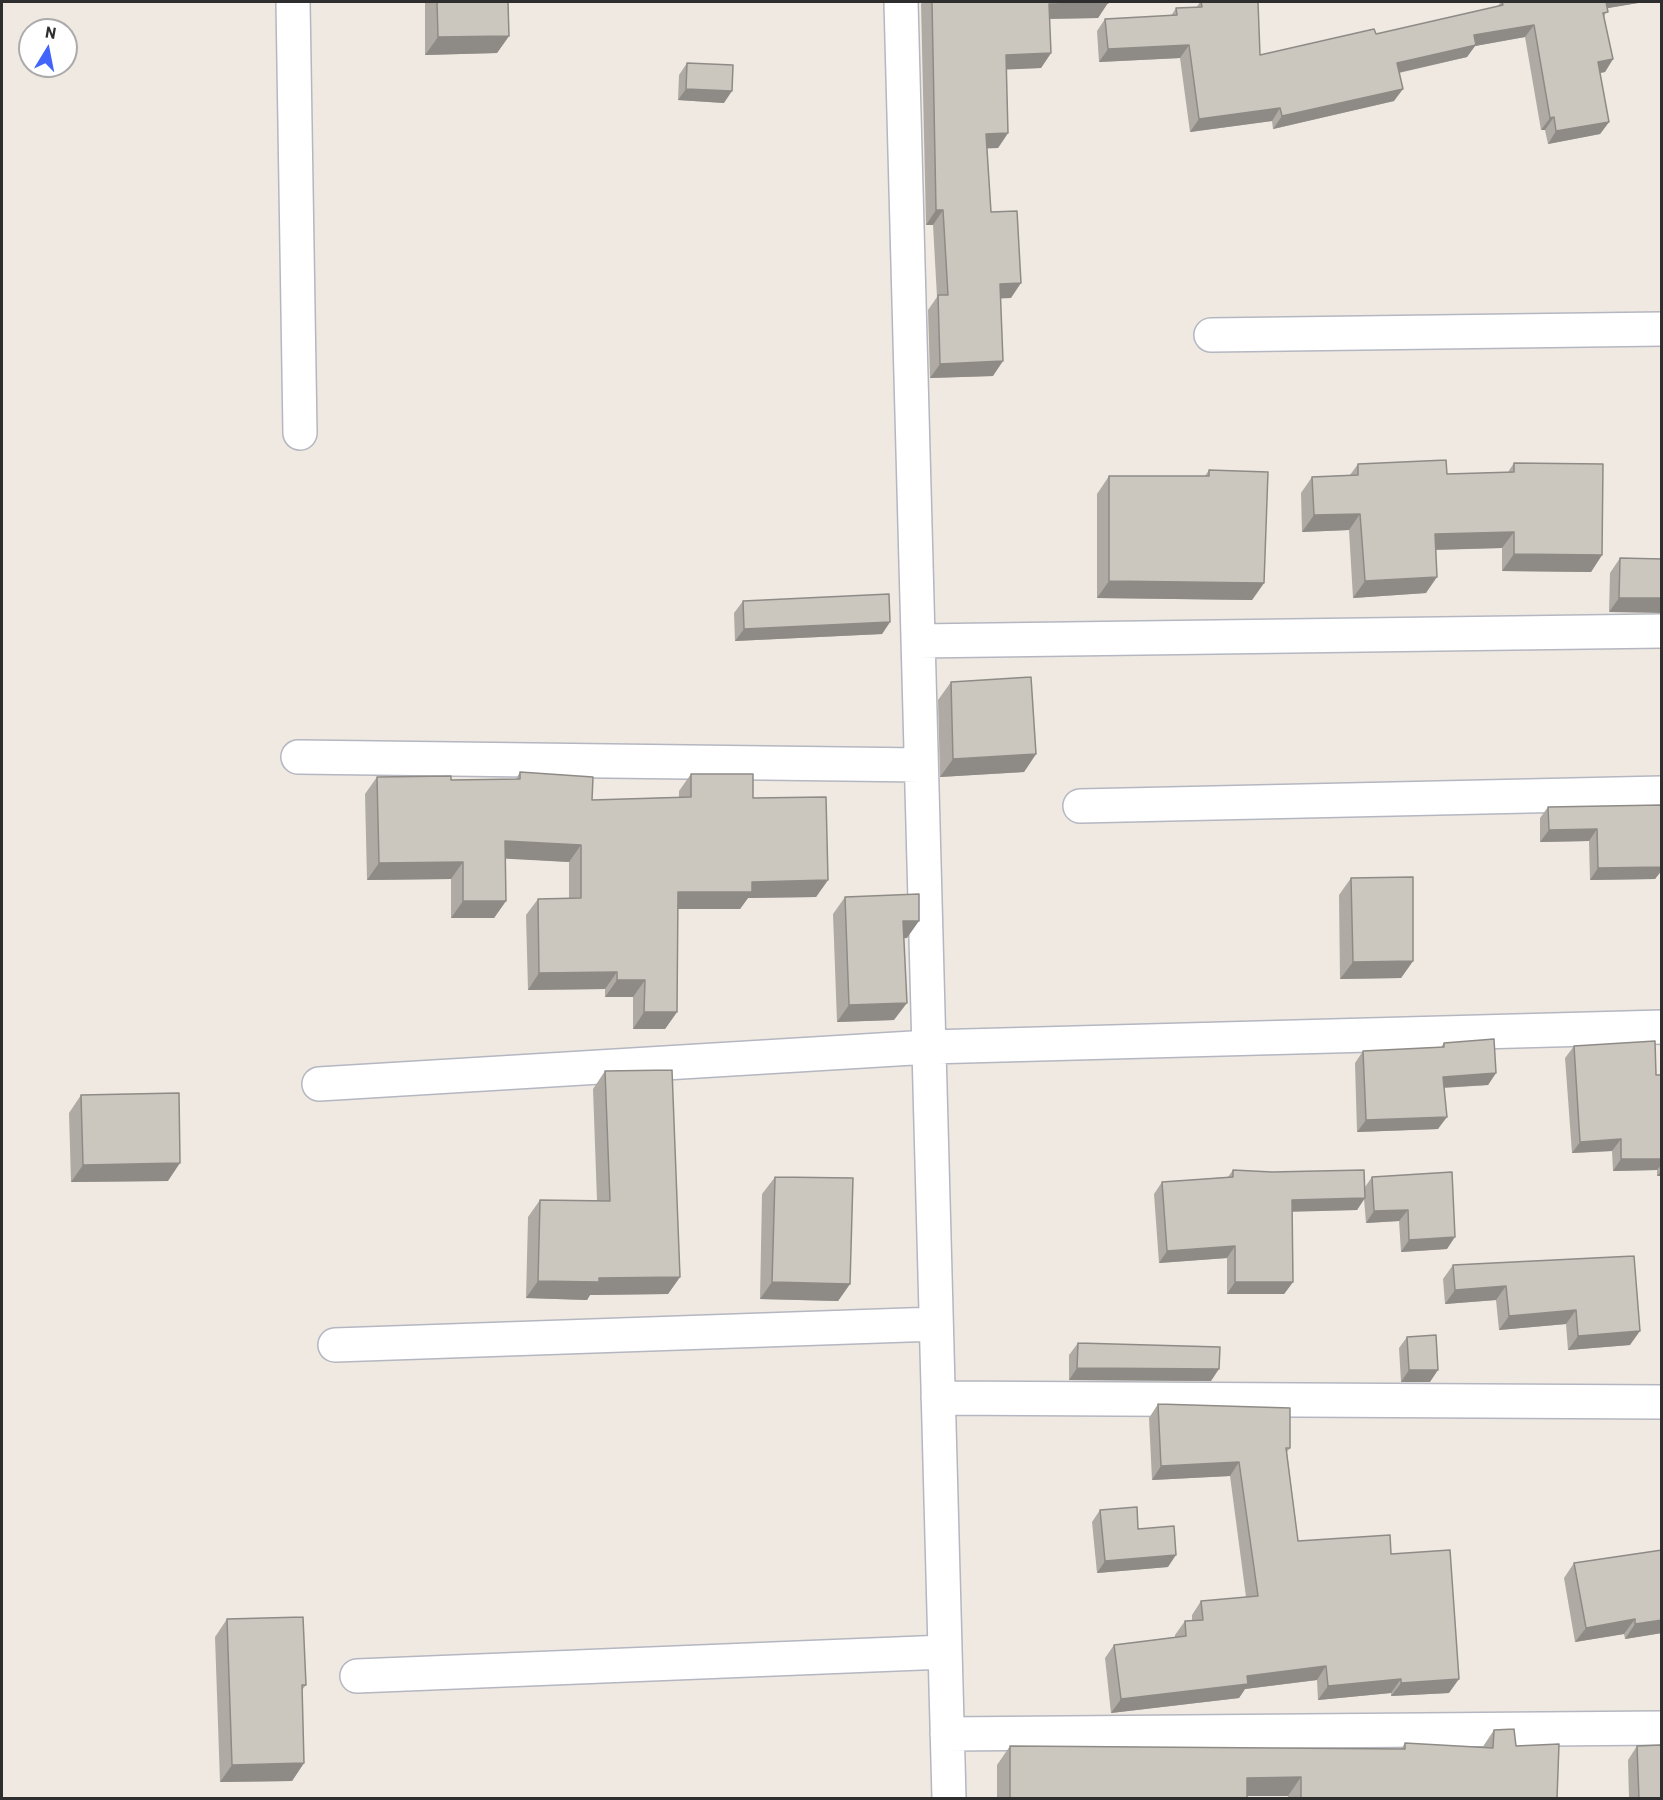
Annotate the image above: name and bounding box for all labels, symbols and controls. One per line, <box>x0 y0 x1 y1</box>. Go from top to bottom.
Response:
north arrow <box>18 18 78 78</box>
text: N <box>44 21 58 42</box>

